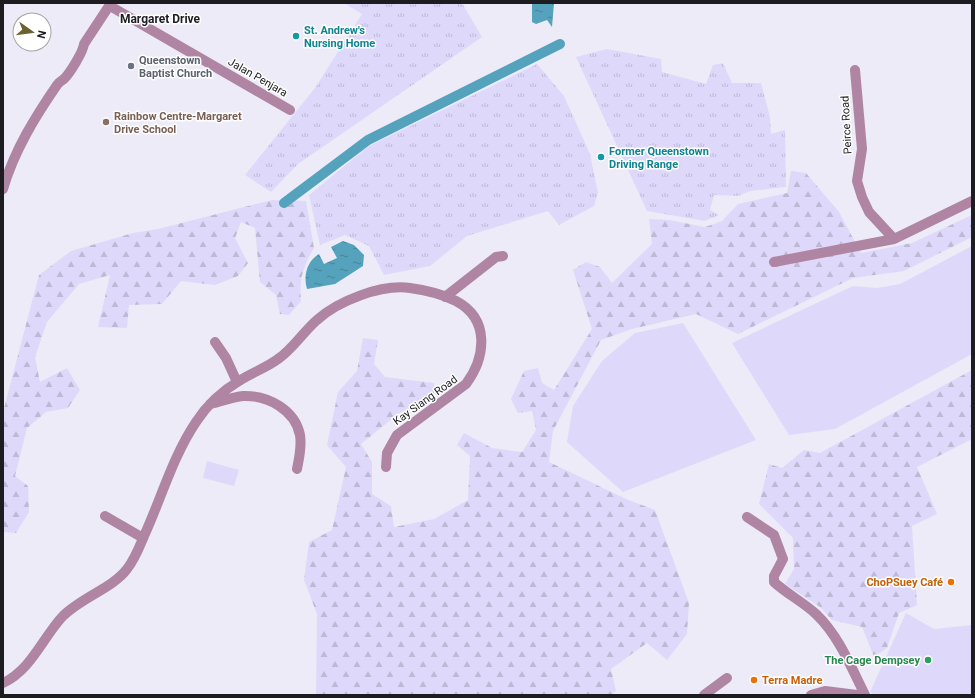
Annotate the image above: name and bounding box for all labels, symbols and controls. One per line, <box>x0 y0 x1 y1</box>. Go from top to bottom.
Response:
north arrow <box>12 12 52 52</box>
district label: Margaret Drive <box>120 12 201 26</box>
place label: St. Andrew's Nursing Home <box>304 24 375 50</box>
text: N <box>34 29 48 40</box>
marker: St. Andrew's Nursing Home <box>291 31 301 41</box>
place label: Queenstown Baptist Church <box>139 54 212 80</box>
street label: Jalan Penjara <box>226 55 290 100</box>
marker: Queenstown Baptist Church <box>126 61 136 71</box>
street label: Peirce Road <box>838 95 855 155</box>
place label: Rainbow Centre-Margaret Drive School <box>114 110 242 136</box>
marker: Rainbow Centre-Margaret Drive School <box>101 117 111 127</box>
place label: Former Queenstown Driving Range <box>609 145 709 171</box>
marker: Former Queenstown Driving Range <box>596 152 606 162</box>
street label: Kay Siang Road <box>391 373 460 428</box>
place label: ChoPSuey Café <box>866 576 943 589</box>
marker: ChoPSuey Café <box>946 577 956 587</box>
place label: The Cage Dempsey <box>824 654 920 667</box>
marker: The Cage Dempsey <box>923 655 933 665</box>
place label: Terra Madre <box>762 674 822 687</box>
marker: Terra Madre <box>749 675 759 685</box>

